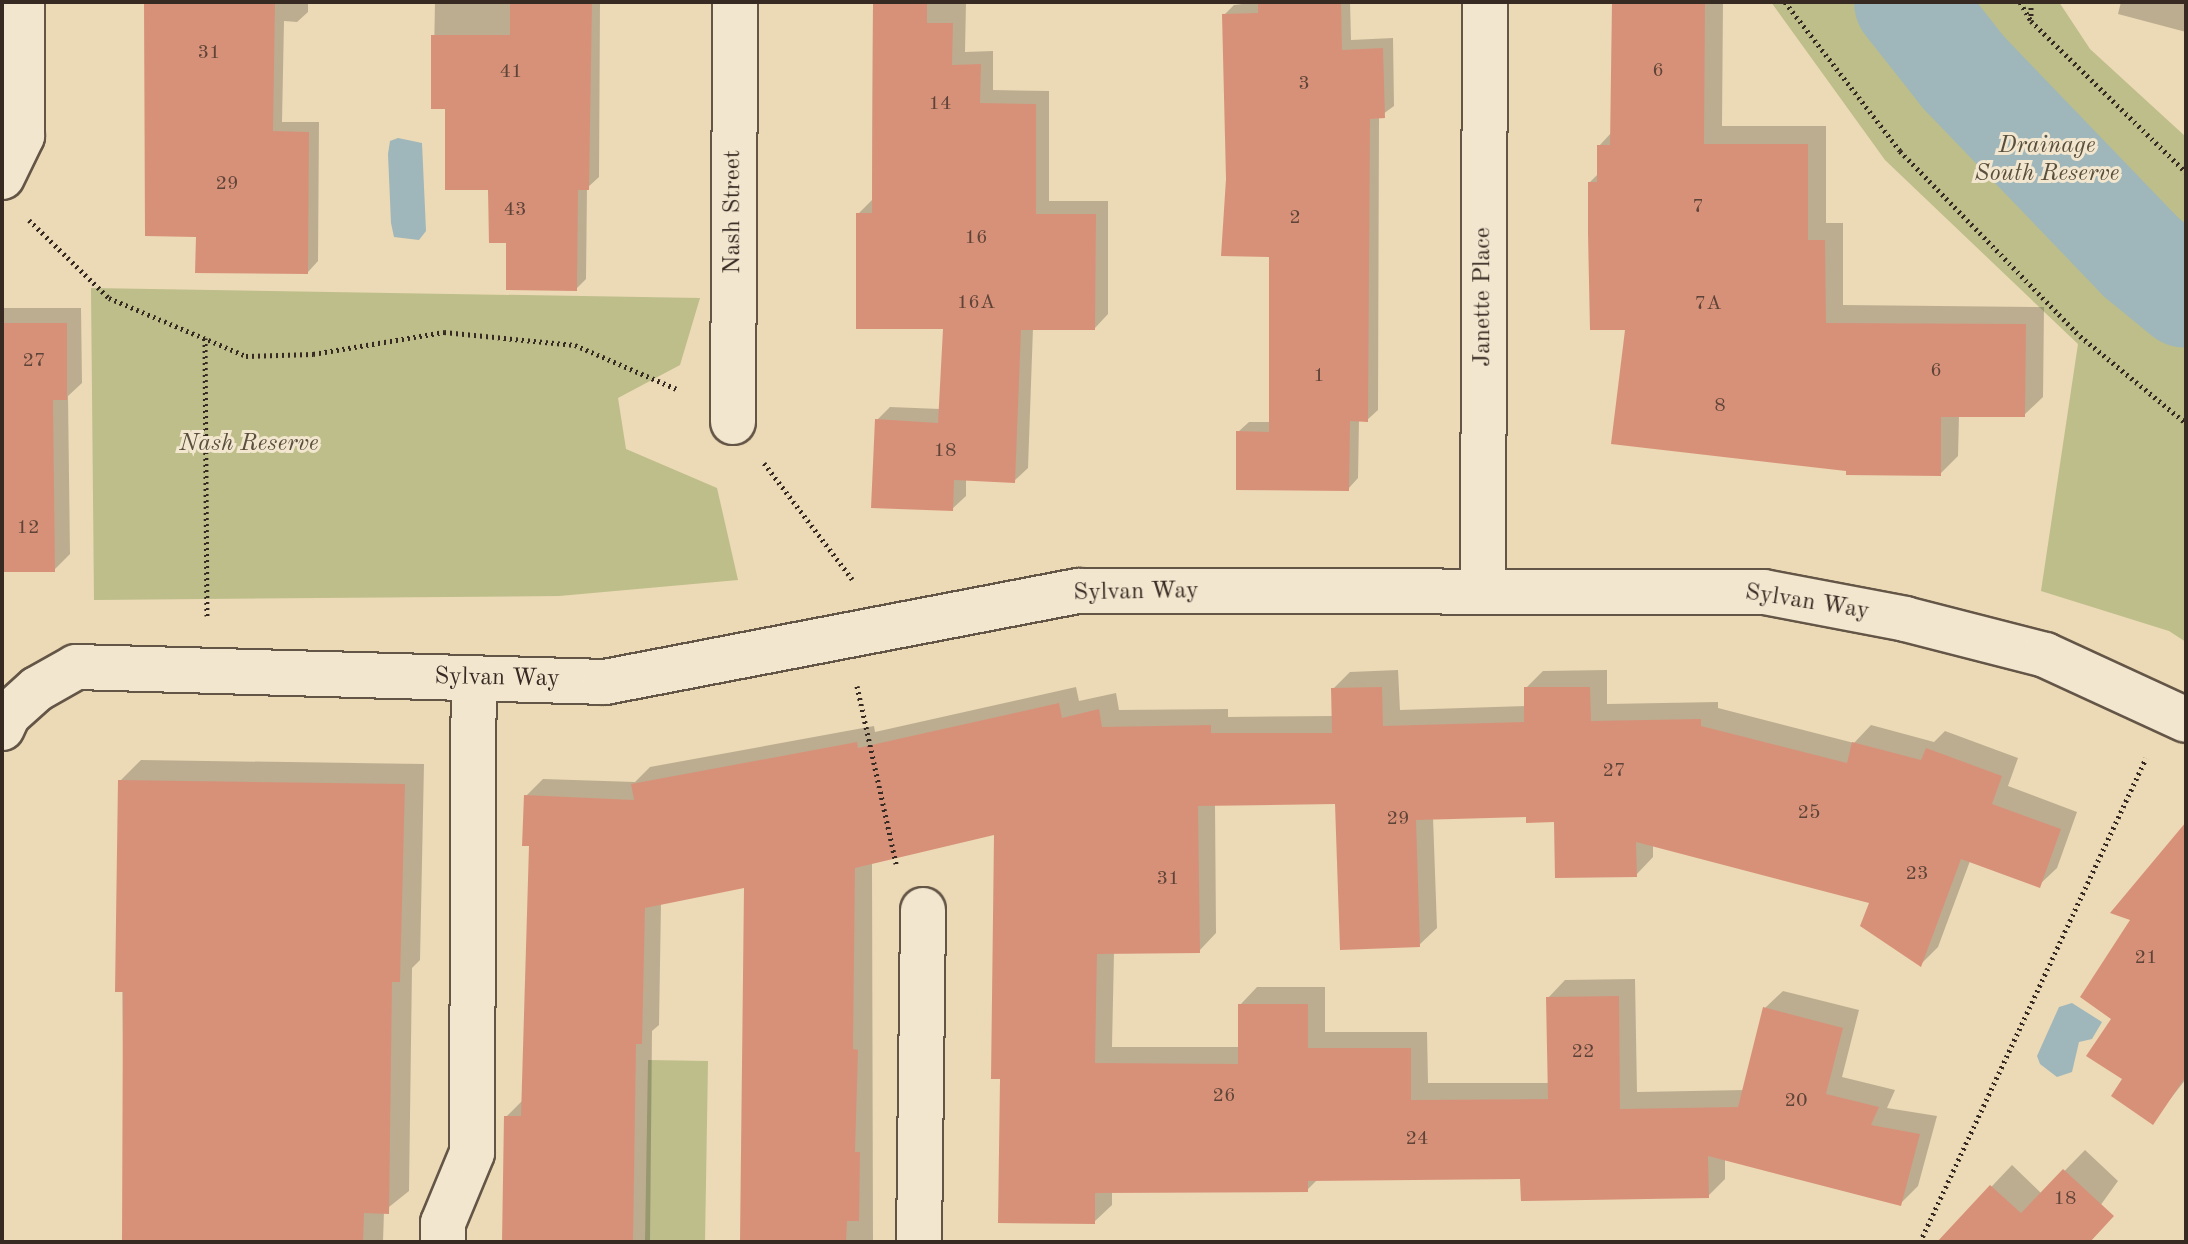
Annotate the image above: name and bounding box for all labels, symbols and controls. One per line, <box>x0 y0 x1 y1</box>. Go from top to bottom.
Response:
house number: 31 <box>197 41 221 65</box>
house number: 6 <box>1652 59 1664 83</box>
house number: 41 <box>499 60 523 84</box>
house number: 3 <box>1298 72 1310 96</box>
house number: 14 <box>928 92 952 116</box>
park label: Drainage South Reserve <box>1975 133 2119 189</box>
street label: Nash Street <box>720 150 748 274</box>
house number: 29 <box>215 172 239 196</box>
house number: 7 <box>1692 195 1704 219</box>
house number: 43 <box>503 198 527 222</box>
house number: 2 <box>1289 206 1301 230</box>
house number: 16 <box>964 226 988 250</box>
street label: Janette Place <box>1470 227 1498 367</box>
house number: 16A <box>957 291 995 315</box>
house number: 7A <box>1695 292 1721 316</box>
house number: 27 <box>22 349 46 373</box>
house number: 6 <box>1930 359 1942 383</box>
house number: 1 <box>1313 364 1325 388</box>
house number: 8 <box>1714 394 1726 418</box>
park label: Nash Reserve <box>179 431 319 459</box>
house number: 18 <box>933 439 957 463</box>
house number: 12 <box>16 516 40 540</box>
street label: Sylvan Way <box>1073 578 1199 608</box>
street label: Sylvan Way <box>1743 579 1871 627</box>
street label: Sylvan Way <box>434 664 560 694</box>
house number: 27 <box>1602 759 1626 783</box>
house number: 25 <box>1797 801 1821 825</box>
house number: 29 <box>1386 807 1410 831</box>
house number: 23 <box>1905 862 1929 886</box>
house number: 31 <box>1156 867 1180 891</box>
house number: 21 <box>2134 946 2158 970</box>
house number: 22 <box>1571 1040 1595 1064</box>
house number: 26 <box>1212 1084 1236 1108</box>
house number: 20 <box>1784 1089 1808 1113</box>
house number: 24 <box>1405 1127 1429 1151</box>
house number: 18 <box>2053 1187 2077 1211</box>

